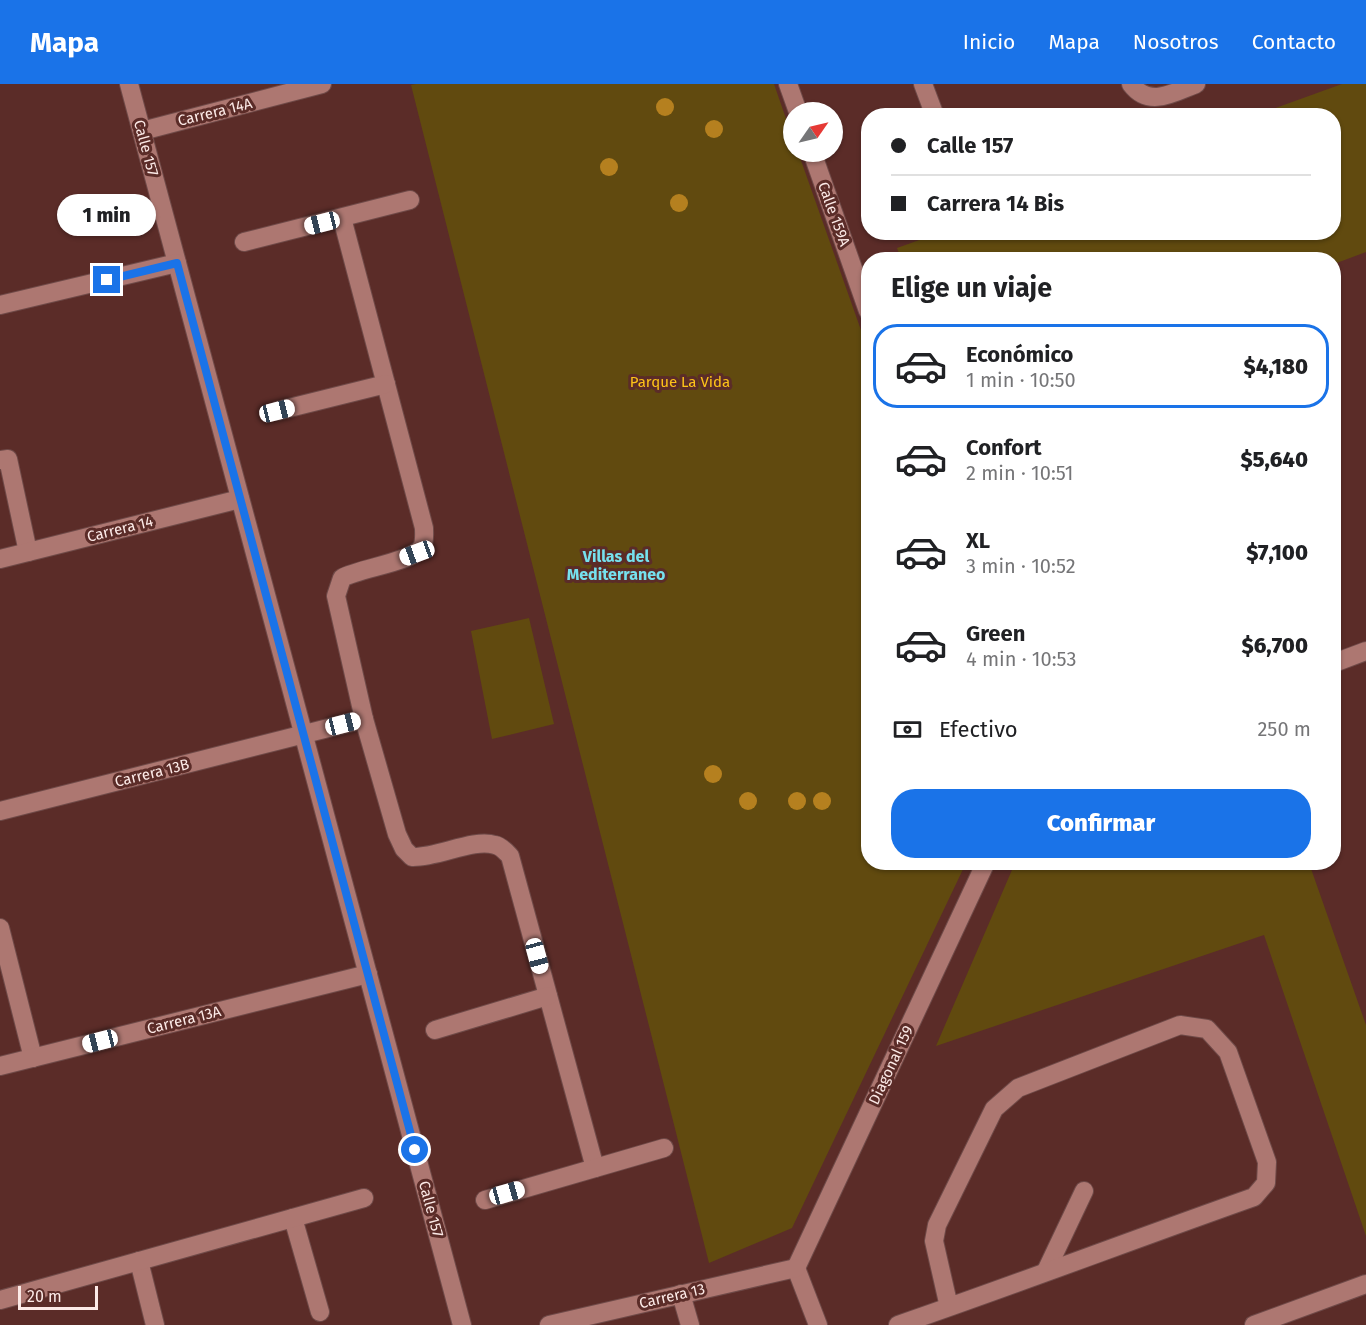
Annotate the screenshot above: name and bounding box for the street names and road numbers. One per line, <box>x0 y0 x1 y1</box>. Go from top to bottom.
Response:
street label: Carrera 14A <box>176 94 255 130</box>
street label: Calle 157 <box>130 118 162 178</box>
street label: Calle 159A <box>814 179 854 249</box>
street label: Carrera 14 <box>85 512 155 546</box>
street label: Carrera 13B <box>113 755 191 791</box>
street label: Carrera 13A <box>145 1002 223 1038</box>
street label: Diagonal 159 <box>865 1023 917 1107</box>
street label: Calle 157 <box>415 1179 447 1239</box>
street label: Carrera 13 <box>637 1280 707 1312</box>

